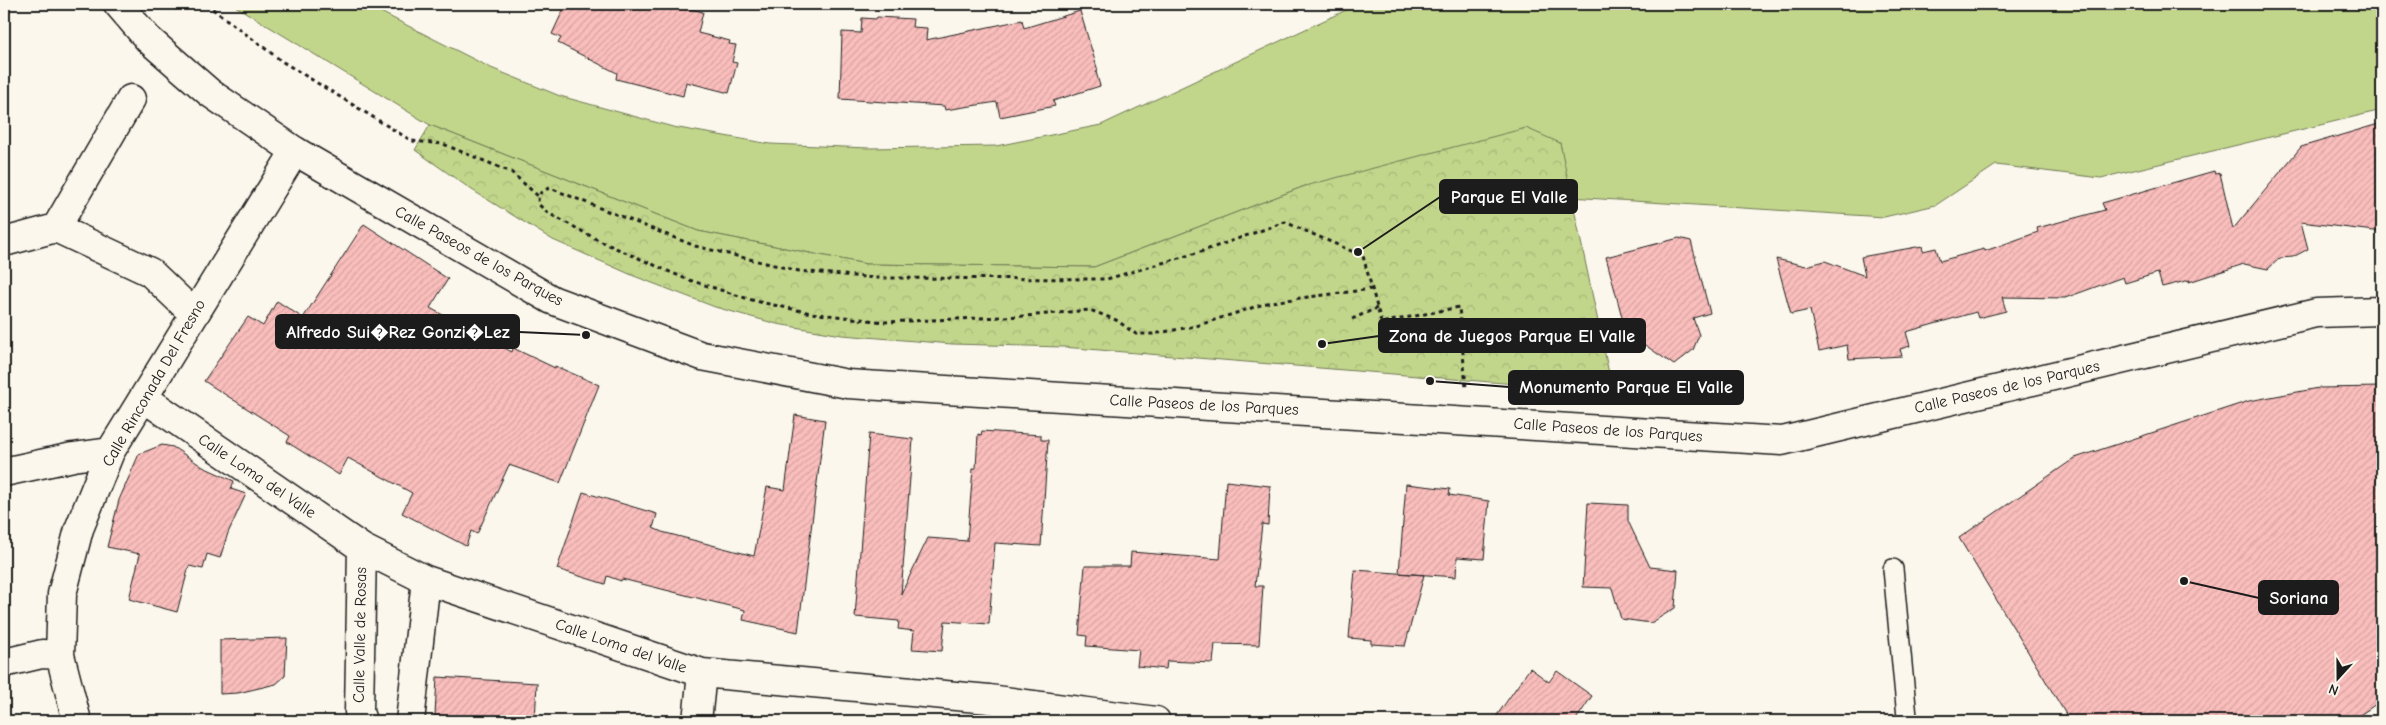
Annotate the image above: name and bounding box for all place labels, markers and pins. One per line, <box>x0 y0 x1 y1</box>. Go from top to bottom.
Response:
callout: Parque El Valle <box>1440 180 1577 213</box>
callout: Alfredo Sui�Rez Gonzi�Lez <box>276 315 519 348</box>
callout: Zona de Juegos Parque El Valle <box>1379 319 1645 352</box>
callout: Monumento Parque El Valle <box>1509 371 1743 404</box>
callout: Soriana <box>2259 581 2338 614</box>

